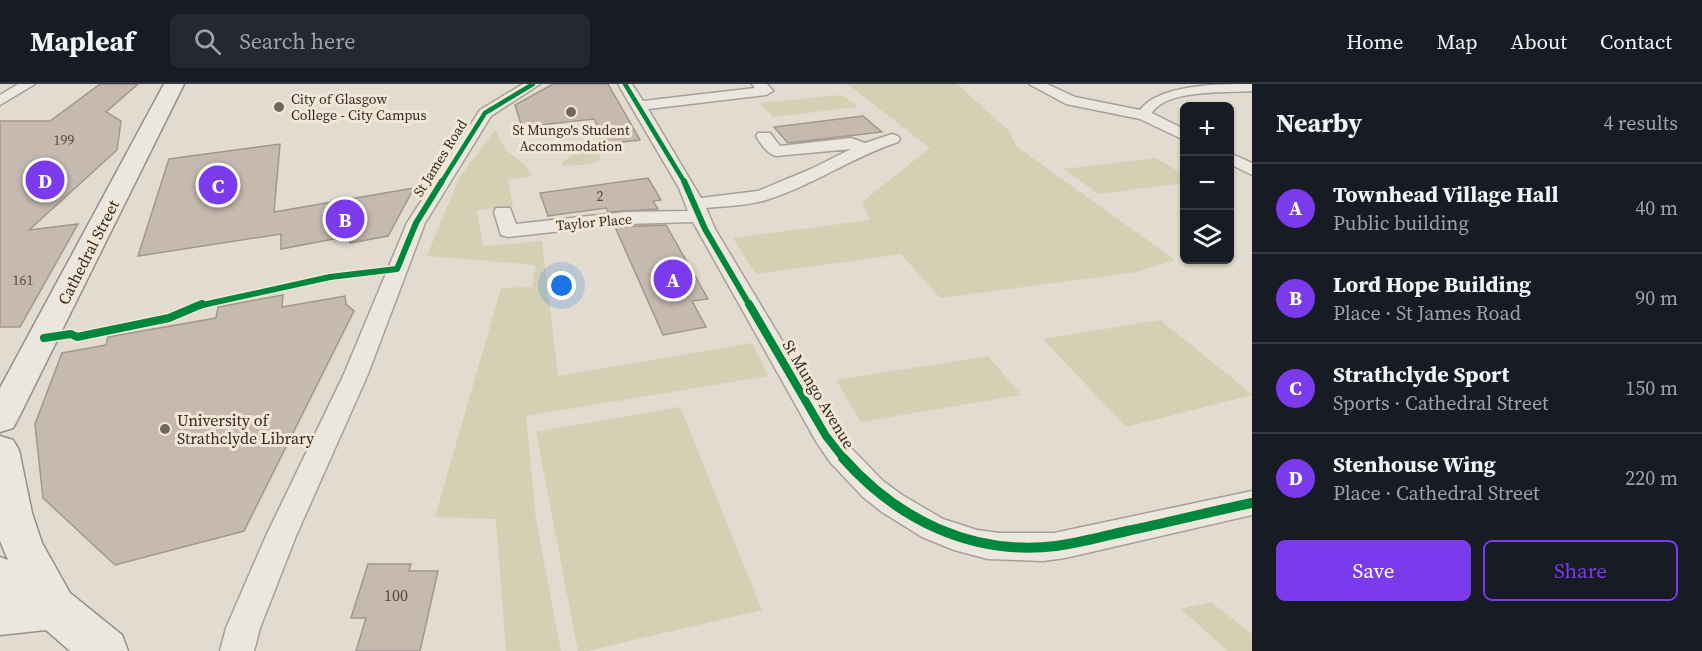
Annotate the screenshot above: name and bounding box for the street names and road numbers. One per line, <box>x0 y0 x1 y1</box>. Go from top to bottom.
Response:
street label: St James Road <box>408 116 472 200</box>
street label: Cathedral Street <box>52 195 124 308</box>
street label: Taylor Place <box>555 209 633 235</box>
street label: St Mungo Avenue <box>778 336 860 452</box>

